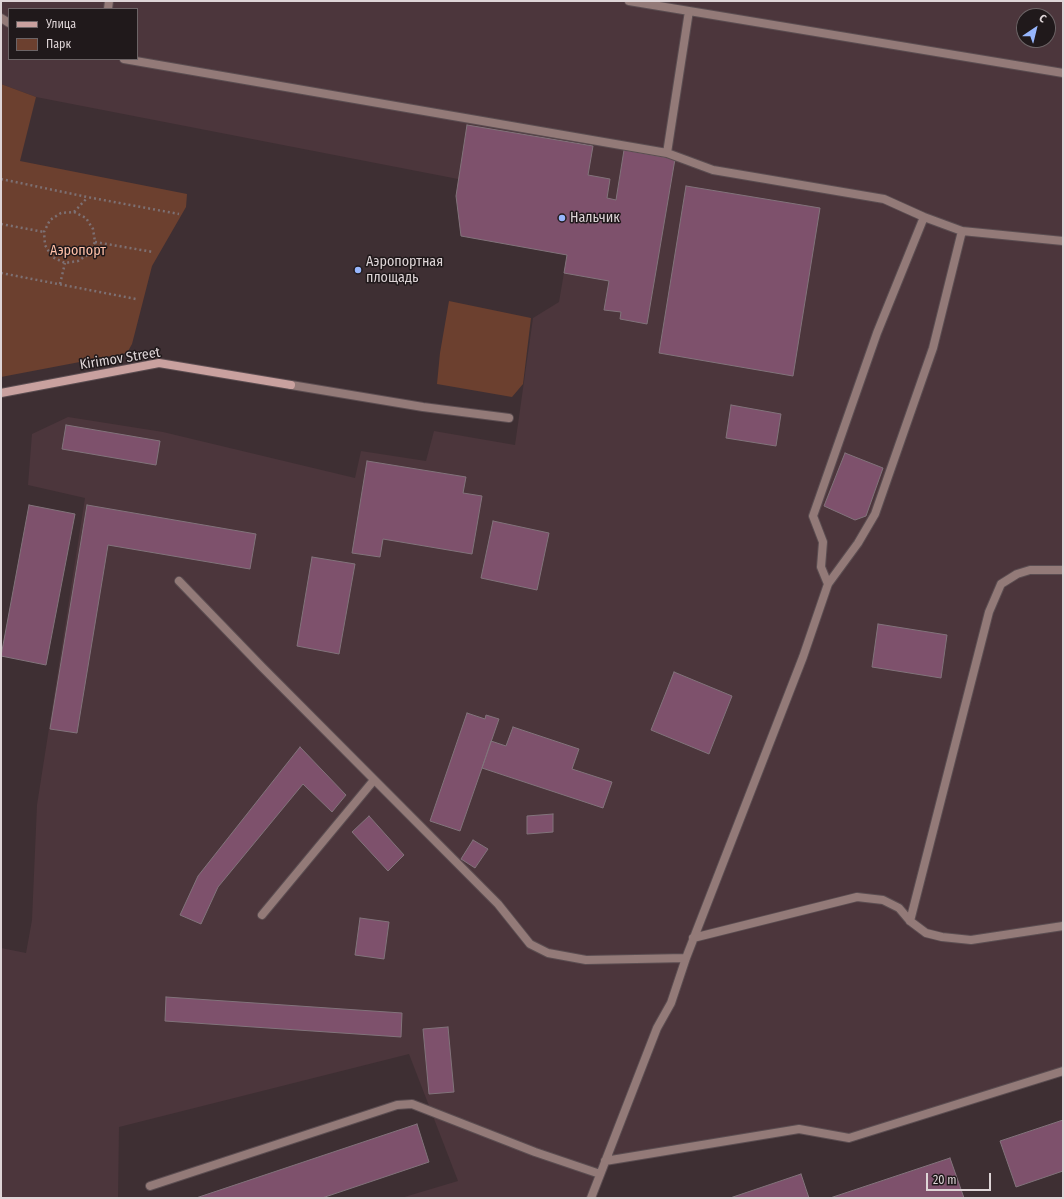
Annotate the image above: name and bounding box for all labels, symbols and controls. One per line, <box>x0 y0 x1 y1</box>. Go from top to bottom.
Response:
legend <box>8 8 138 60</box>
north arrow <box>1016 8 1056 48</box>
text: С <box>1037 12 1049 26</box>
text: Улица <box>46 17 76 31</box>
text: Парк <box>46 37 71 51</box>
place label: Нальчик <box>570 210 620 226</box>
marker: Нальчик <box>557 213 567 223</box>
park label: Аэропорт <box>50 243 106 259</box>
place label: Аэропортная площадь <box>366 254 443 286</box>
marker: Аэропортная площадь <box>353 265 363 275</box>
street label: Kirimov Street <box>79 344 161 374</box>
scale bar <box>928 1165 993 1191</box>
text: 20 m <box>933 1173 957 1187</box>

